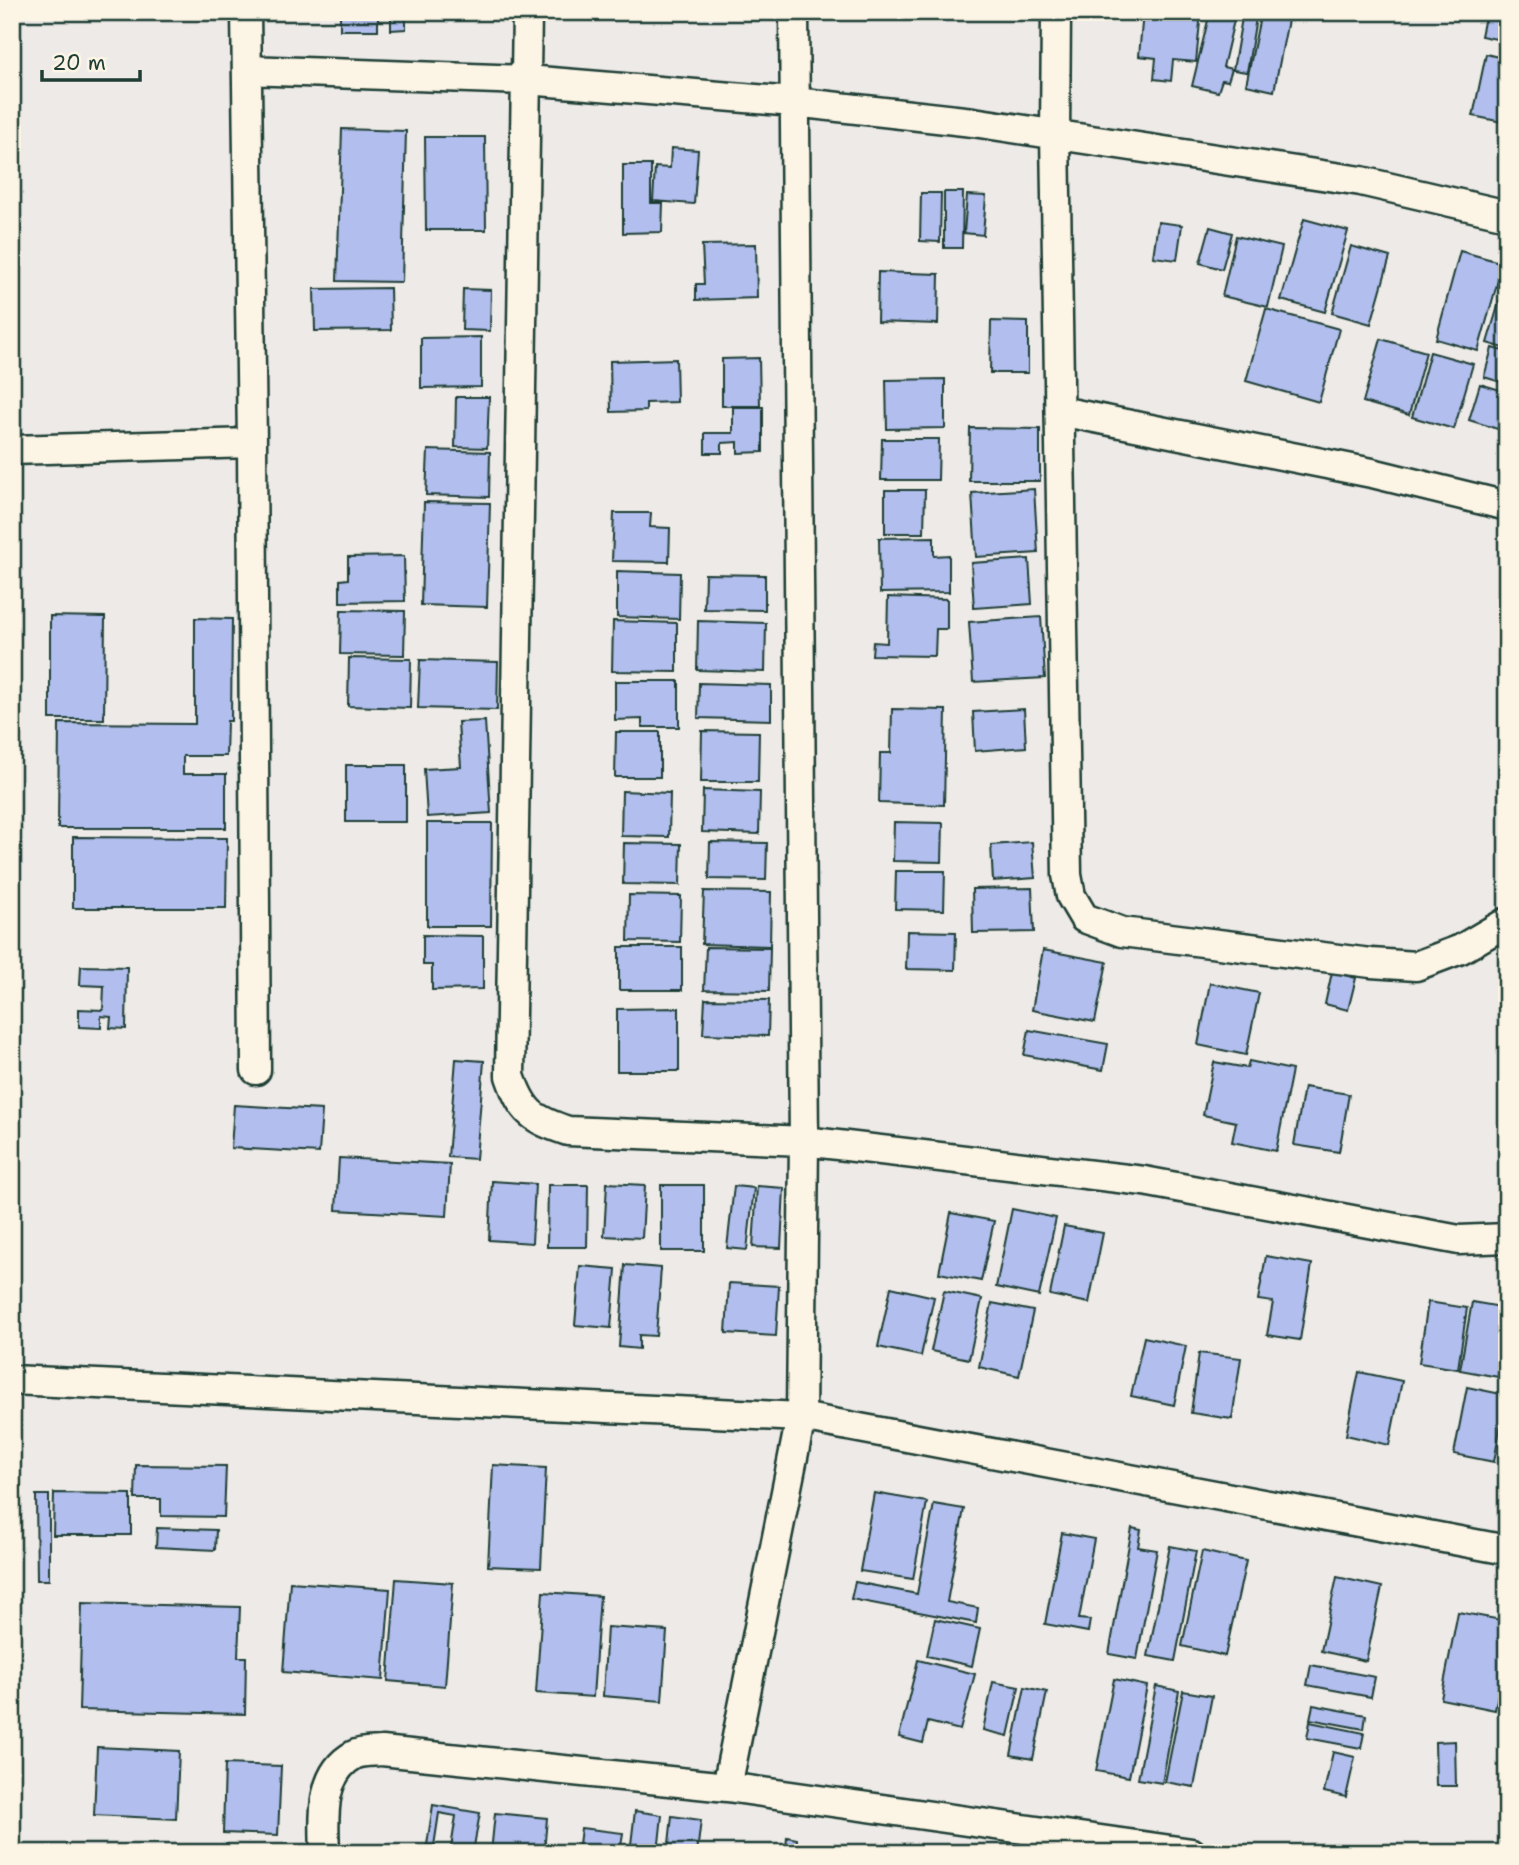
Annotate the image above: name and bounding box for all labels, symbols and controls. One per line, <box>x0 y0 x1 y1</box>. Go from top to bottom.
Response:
scale bar <box>42 38 140 82</box>
text: 20 m <box>52 49 106 77</box>

